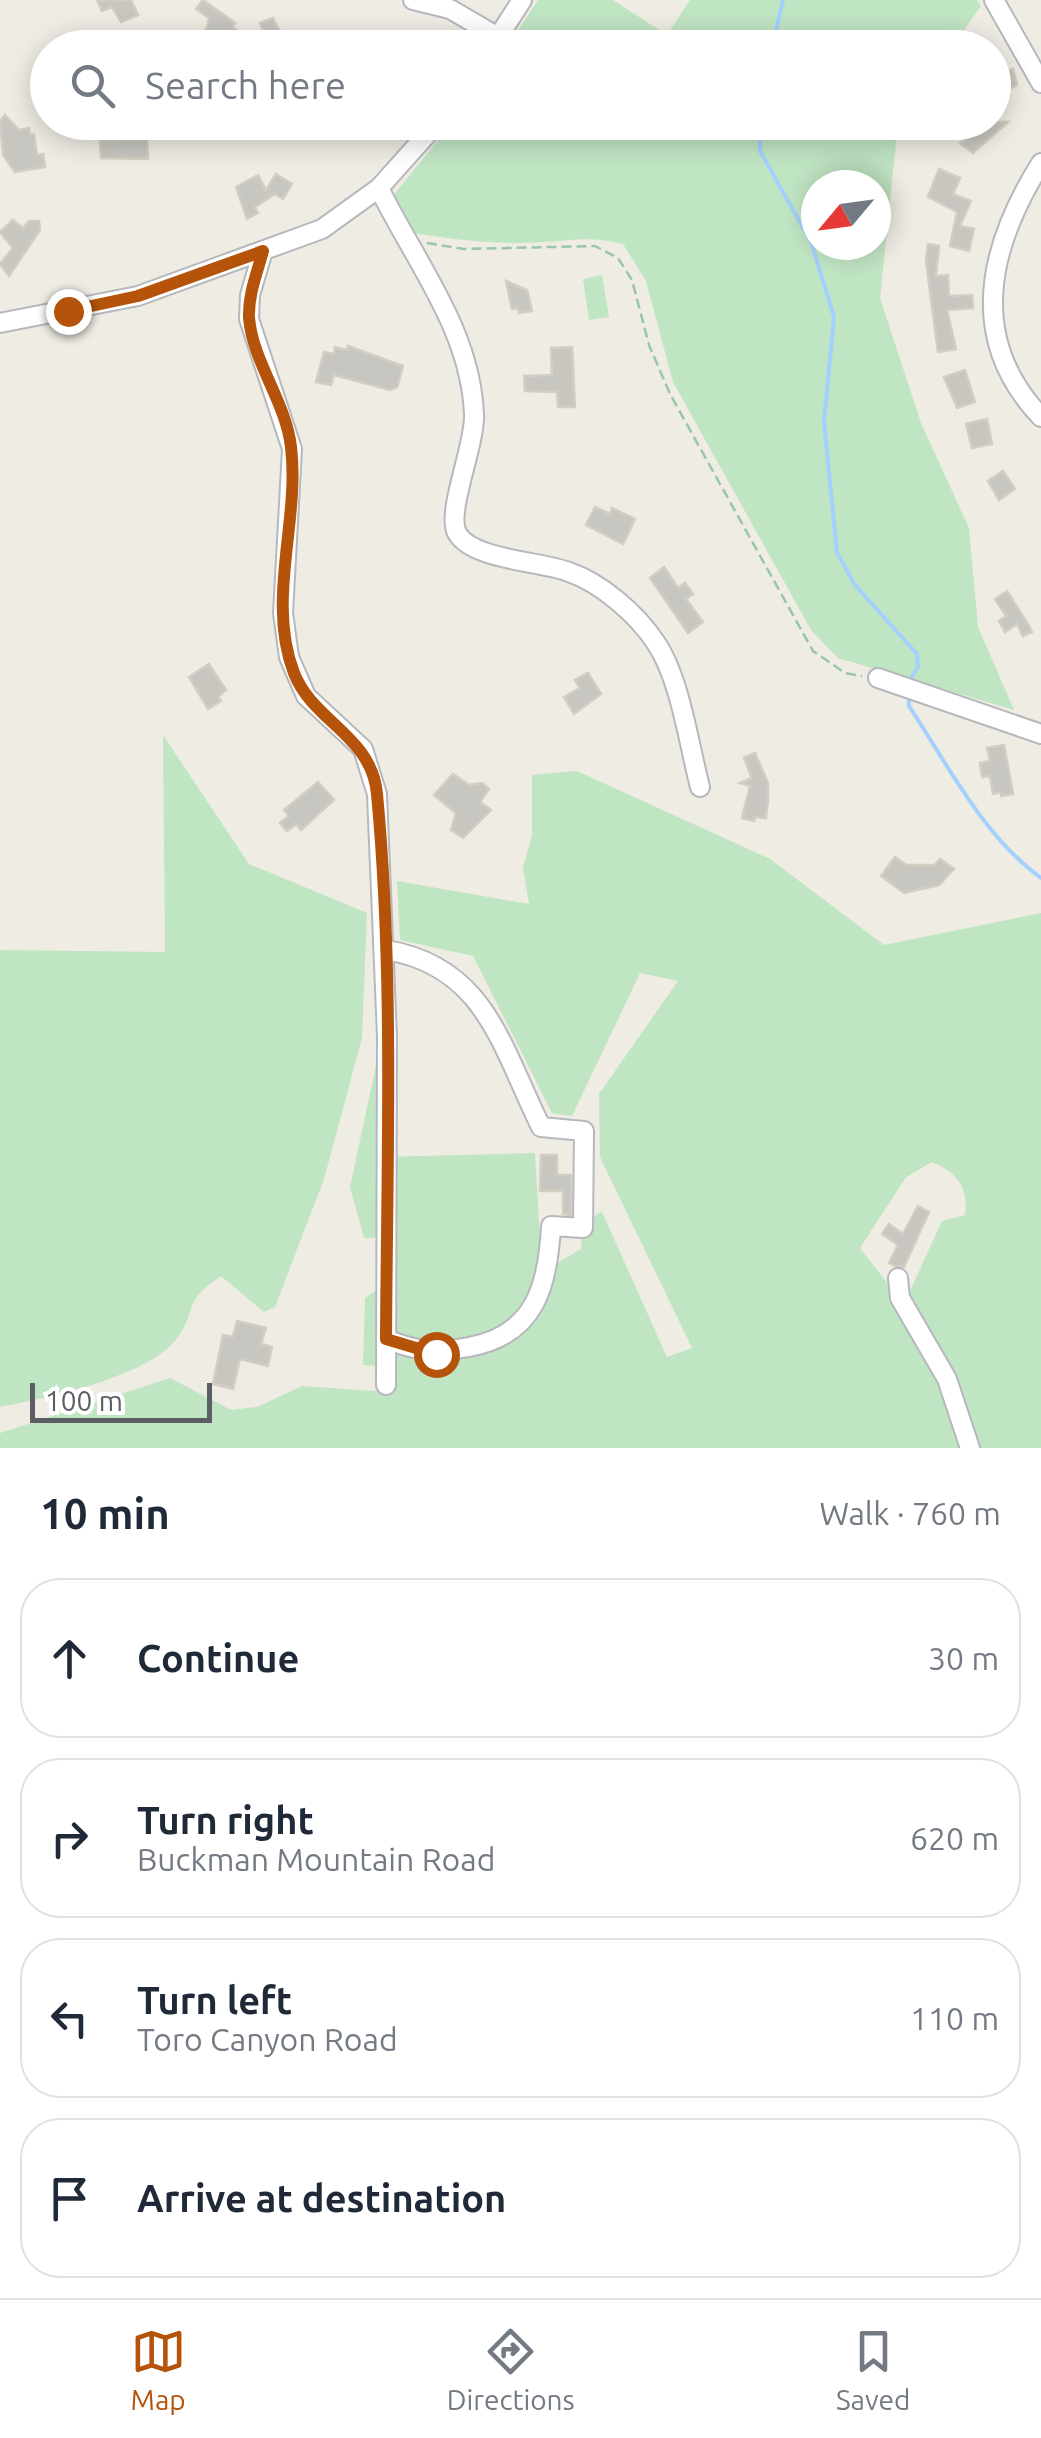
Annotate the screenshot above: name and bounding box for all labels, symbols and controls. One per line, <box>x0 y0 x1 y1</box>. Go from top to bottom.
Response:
search box <box>30 30 1011 140</box>
icon: search <box>65 58 120 113</box>
text: Search here <box>145 64 346 106</box>
north arrow <box>801 170 891 260</box>
route end <box>46 289 92 335</box>
route start <box>414 1332 460 1378</box>
scale bar <box>30 1378 212 1422</box>
text: 100 m <box>45 1385 123 1416</box>
text: 10 min <box>40 1490 170 1537</box>
text: Walk · 760 m <box>819 1495 1001 1531</box>
icon: ahead <box>42 1631 97 1686</box>
text: Continue <box>137 1637 299 1679</box>
text: 30 m <box>928 1640 999 1676</box>
text: Turn right <box>137 1799 314 1841</box>
icon: right <box>42 1811 97 1866</box>
text: 620 m <box>910 1820 999 1856</box>
text: Buckman Mountain Road <box>137 1841 495 1877</box>
text: Turn left <box>137 1979 292 2021</box>
icon: left <box>42 1991 97 2046</box>
text: 110 m <box>910 2000 999 2036</box>
text: Toro Canyon Road <box>137 2021 398 2057</box>
icon: arrive <box>42 2171 97 2226</box>
text: Arrive at destination <box>137 2177 506 2219</box>
tab: Map <box>131 2324 186 2415</box>
tab: Directions <box>447 2324 575 2415</box>
tab: Saved <box>836 2324 910 2415</box>

